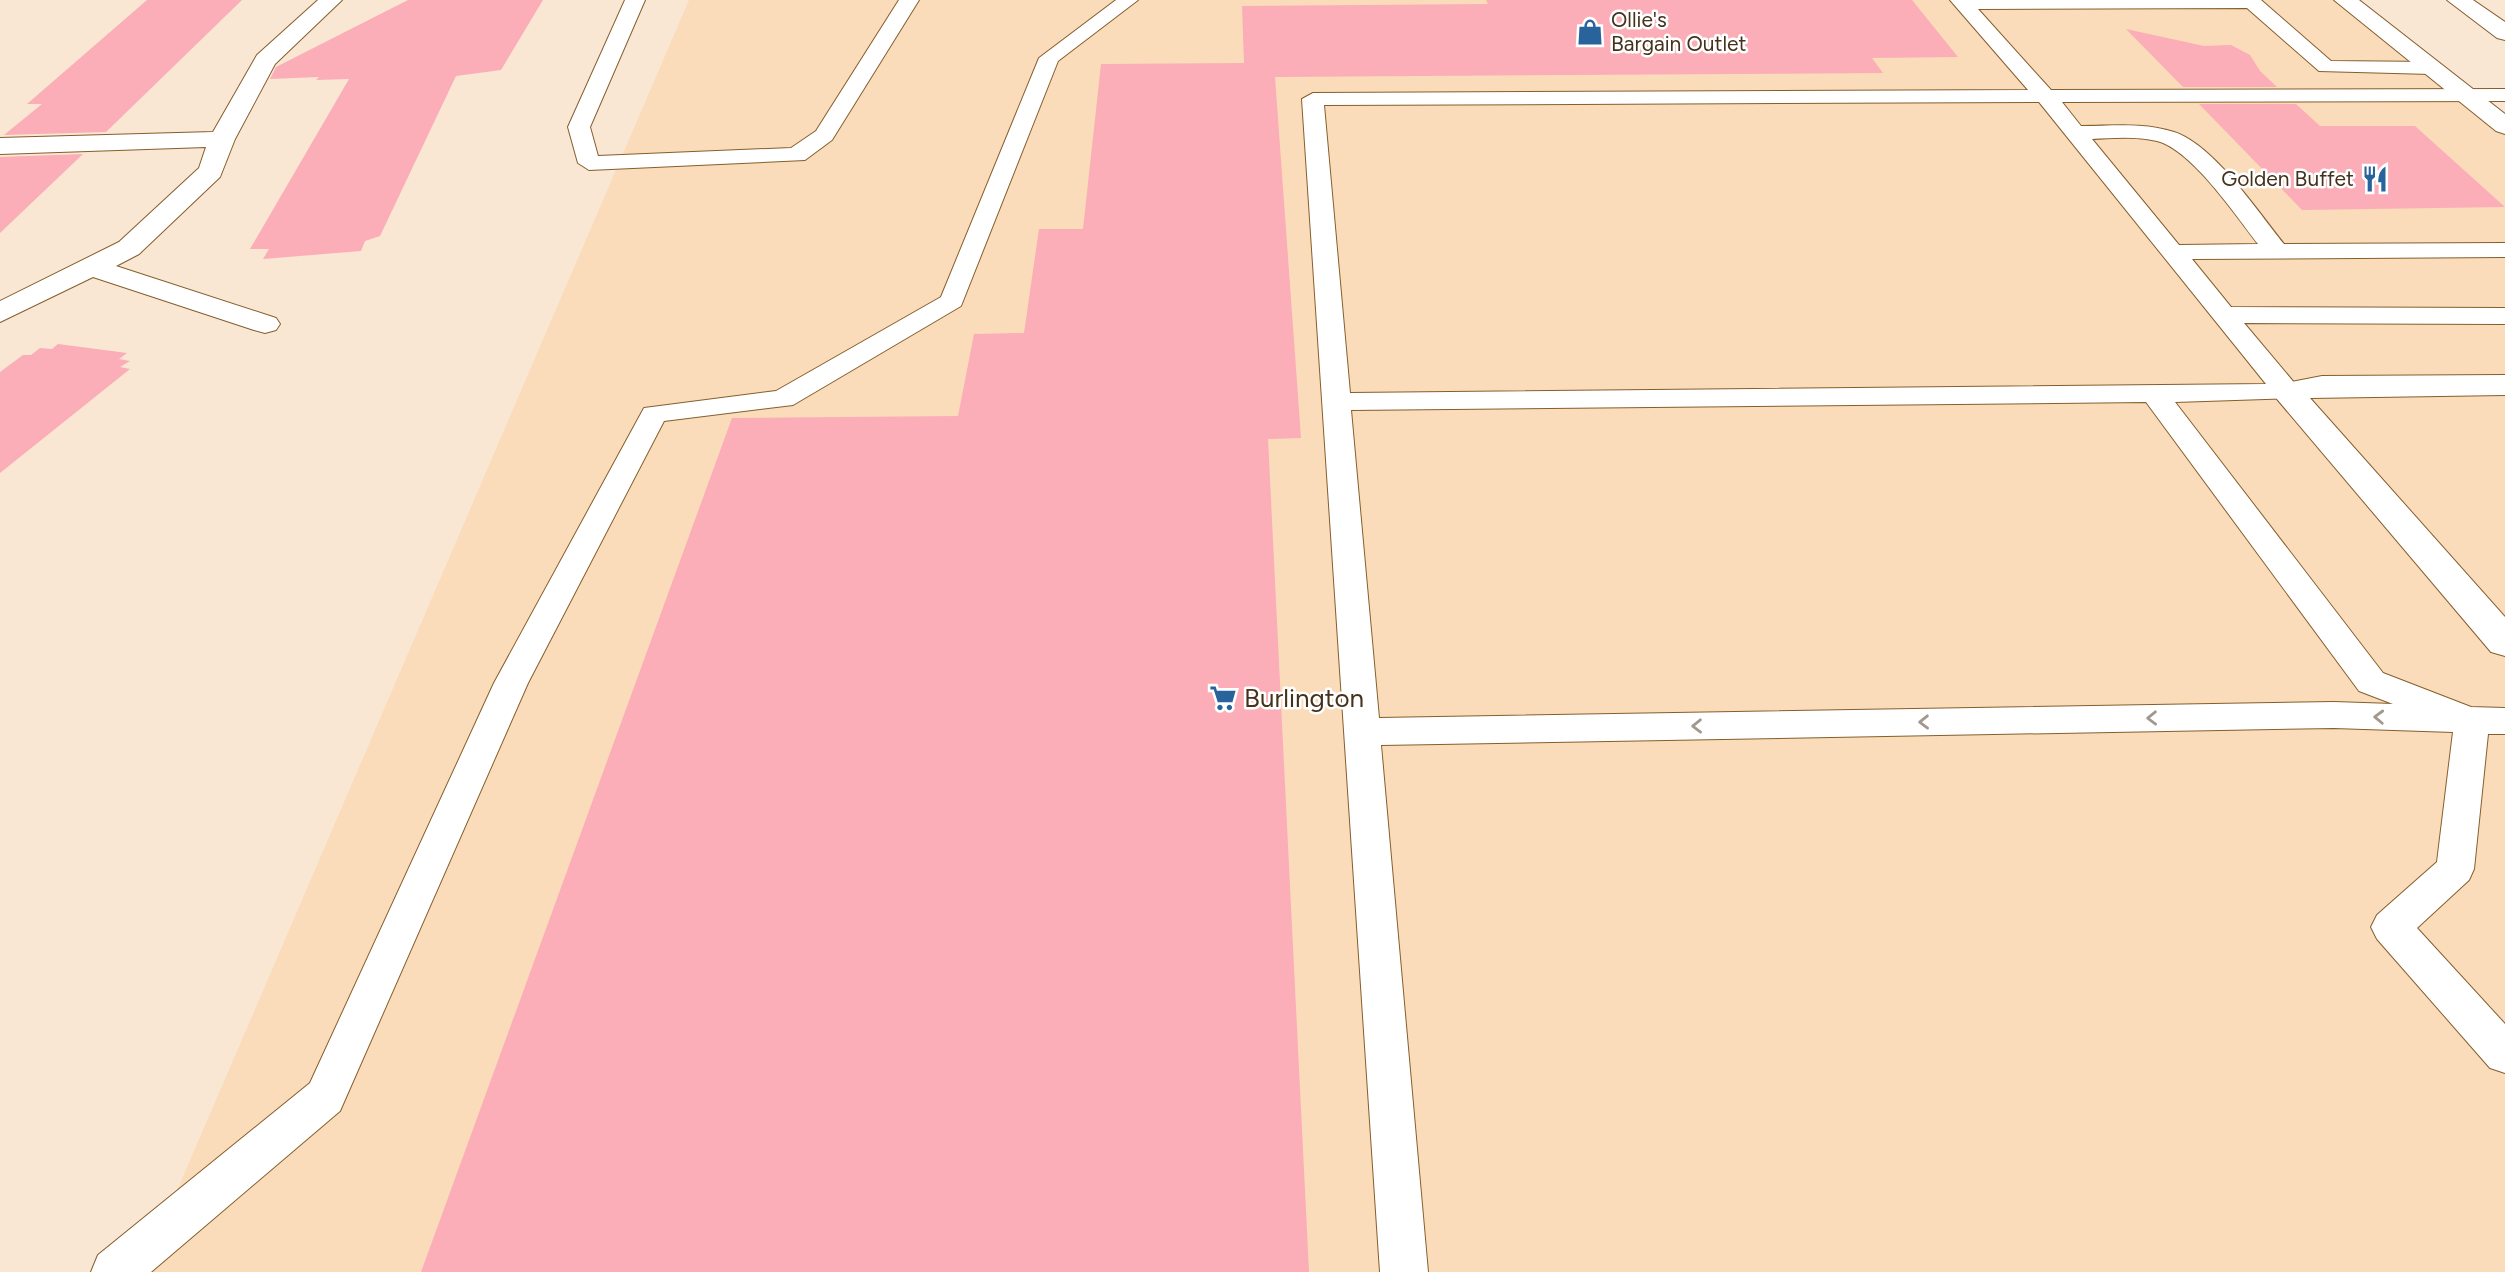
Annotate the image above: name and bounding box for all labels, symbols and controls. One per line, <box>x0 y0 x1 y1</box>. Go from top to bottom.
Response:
place label: Ollie's Bargain Outlet <box>1611 7 1746 56</box>
shop icon: Ollie's Bargain Outlet <box>1575 17 1605 47</box>
restaurant icon: Golden Buffet <box>2360 164 2390 194</box>
place label: Golden Buffet <box>2221 166 2354 191</box>
place label: Burlington <box>1244 682 1364 714</box>
supermarket icon: Burlington <box>1208 683 1238 713</box>
one-way arrow <box>2374 709 2385 724</box>
one-way arrow <box>2146 710 2157 726</box>
one-way arrow <box>1919 714 1929 730</box>
one-way arrow <box>1691 718 1702 734</box>

